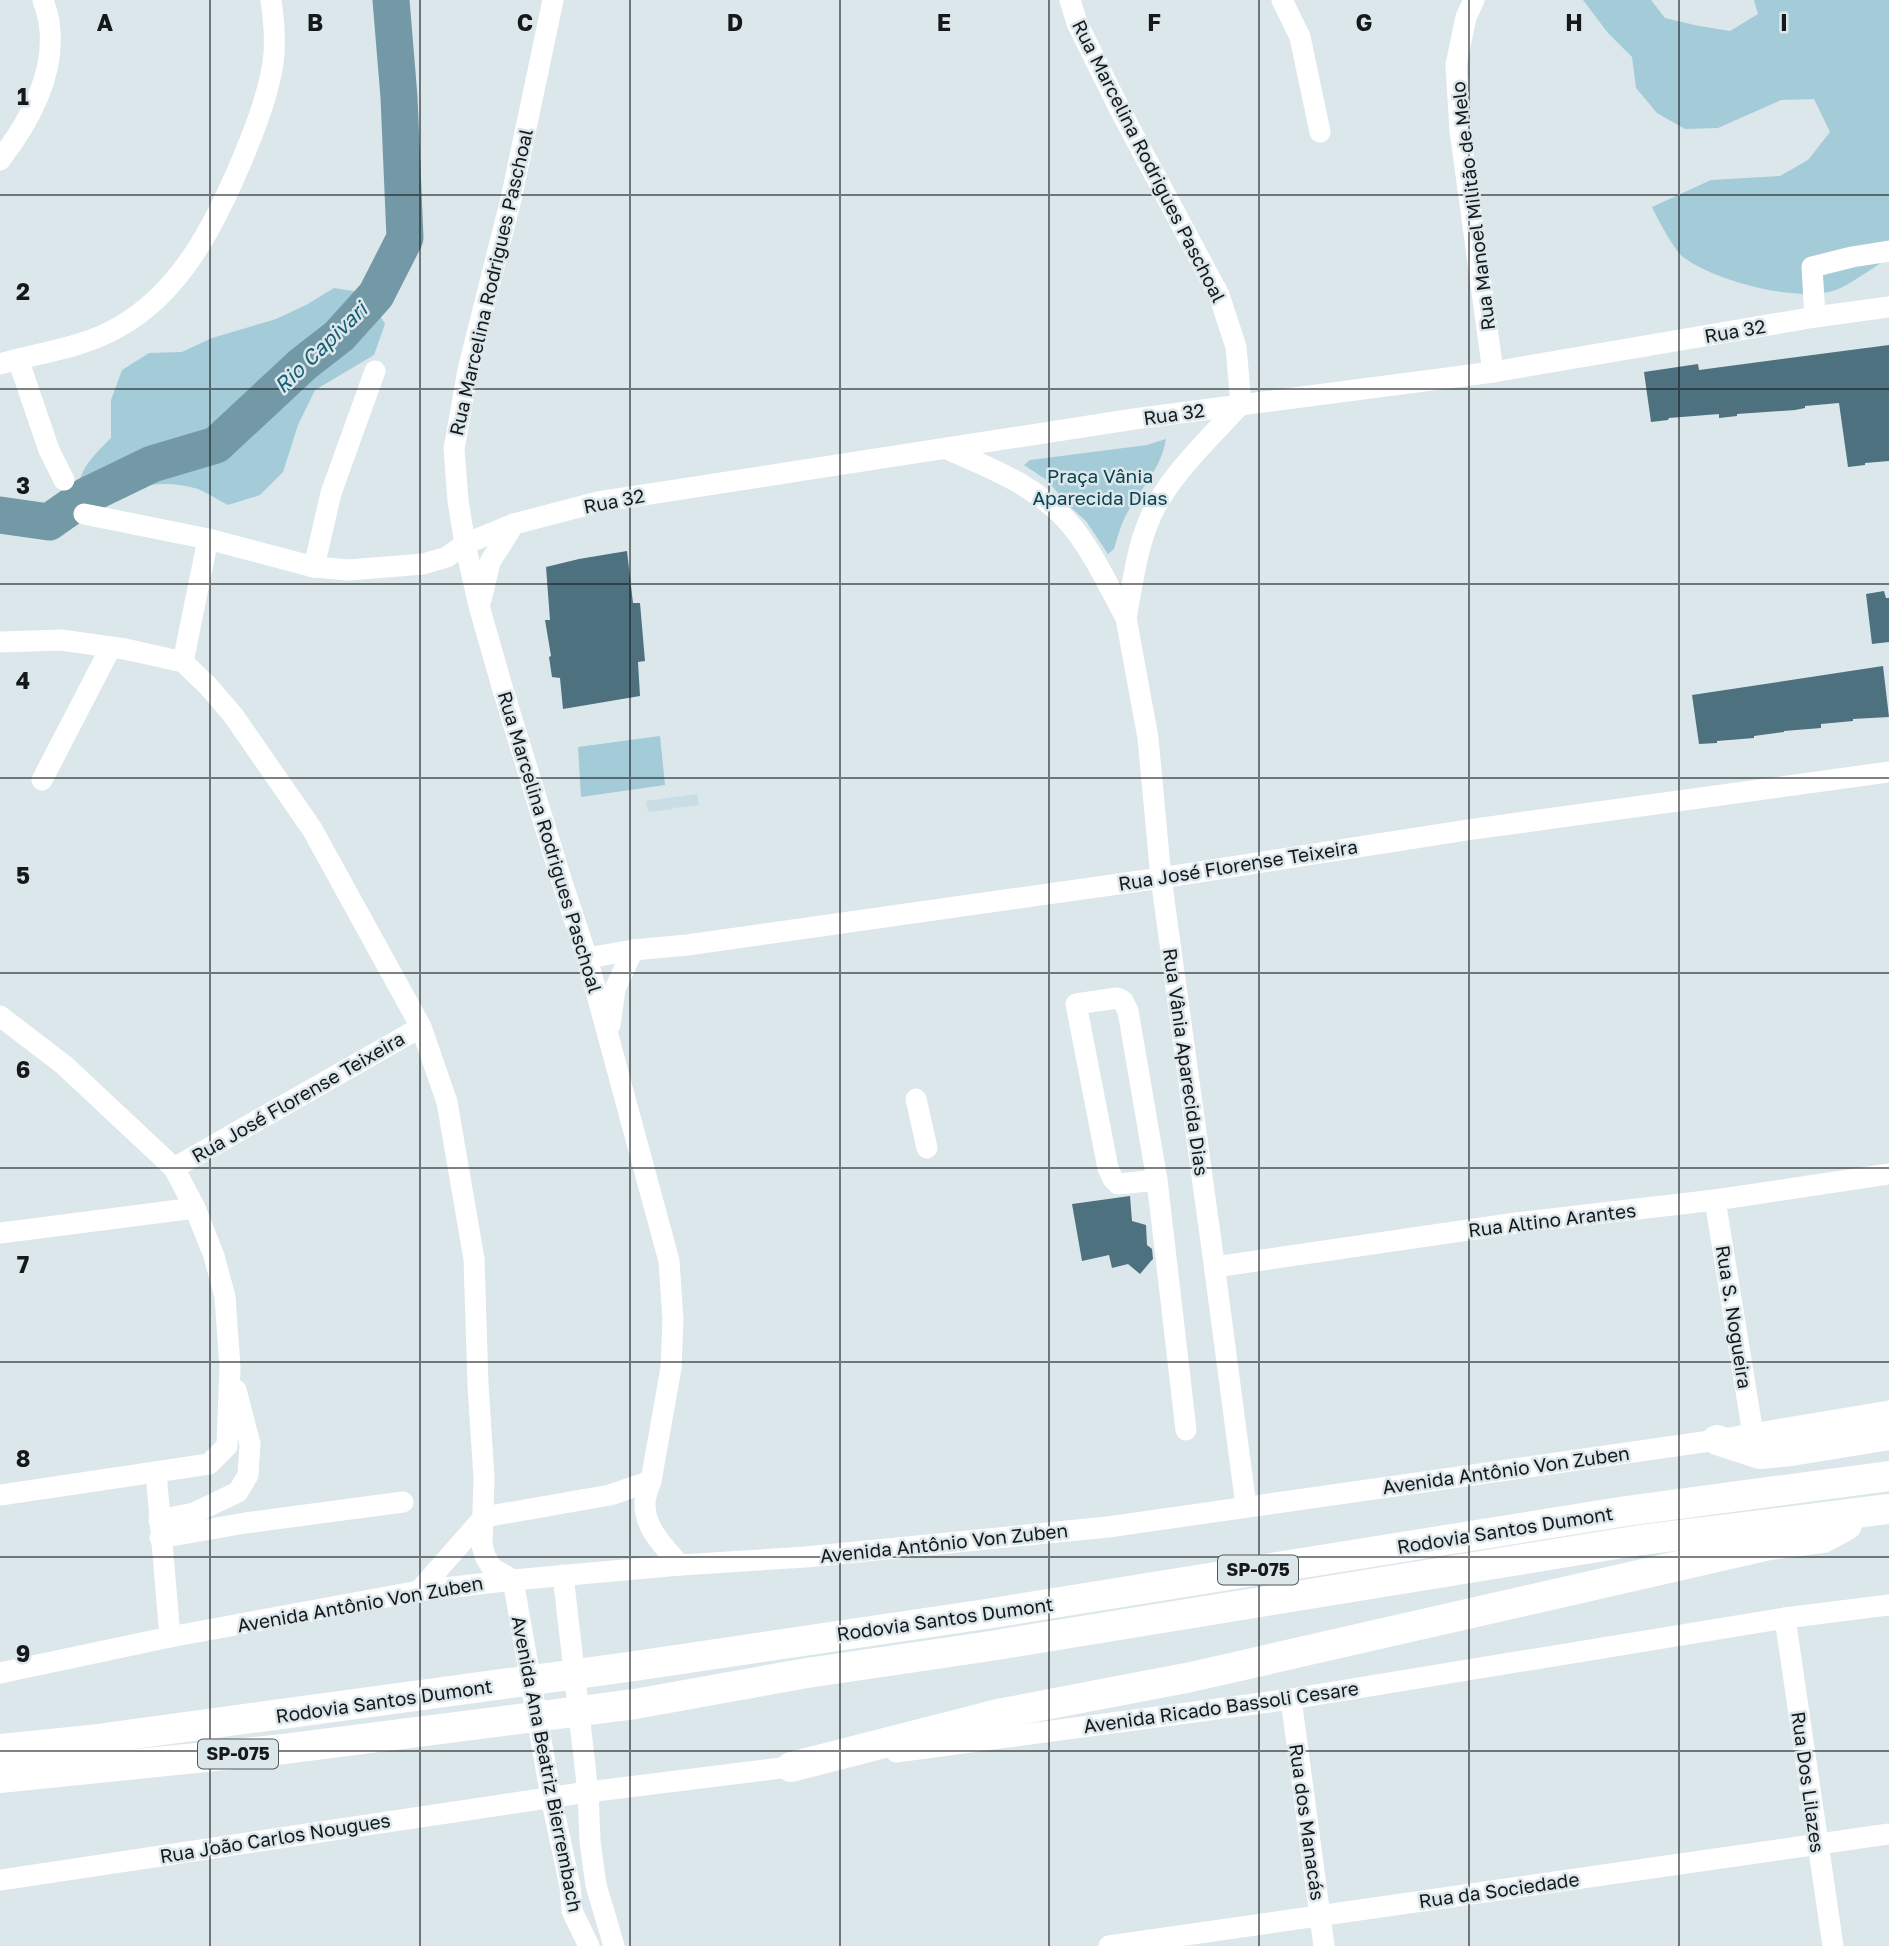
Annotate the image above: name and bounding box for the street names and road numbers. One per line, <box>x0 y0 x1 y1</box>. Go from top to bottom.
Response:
street label: Rua Marcelina Rodrigues Paschoal <box>1068 16 1231 306</box>
street label: Rua Manoel Militão de Melo <box>1446 80 1499 332</box>
street label: Rua Marcelina Rodrigues Paschoal <box>444 126 537 438</box>
street label: Rua 32 <box>1703 314 1767 347</box>
street label: Rua 32 <box>1142 398 1206 429</box>
street label: Rua 32 <box>581 483 646 518</box>
street label: Rua Marcelina Rodrigues Paschoal <box>494 688 607 995</box>
street label: Rua José Florense Teixeira <box>1117 834 1359 895</box>
street label: Rua Vânia Aparecida Dias <box>1159 947 1214 1177</box>
street label: Rua José Florense Teixeira <box>187 1026 408 1167</box>
street label: Rua Altino Arantes <box>1467 1198 1637 1241</box>
street label: Rua S. Nogueira <box>1712 1243 1757 1390</box>
street label: Avenida Antônio Von Zuben <box>1381 1441 1631 1498</box>
street label: Rodovia Santos Dumont <box>1395 1501 1615 1558</box>
street label: Avenida Antônio Von Zuben <box>819 1518 1069 1567</box>
road number: SP-075 <box>1218 1555 1298 1584</box>
street label: Avenida Antônio Von Zuben <box>235 1571 485 1636</box>
street label: Rodovia Santos Dumont <box>835 1592 1055 1645</box>
street label: Avenida Ana Beatriz Bierrembach <box>507 1614 588 1914</box>
street label: Rodovia Santos Dumont <box>274 1674 494 1727</box>
street label: Avenida Ricado Bassoli Cesare <box>1082 1676 1360 1737</box>
street label: Rua Dos Lilazes <box>1787 1710 1830 1854</box>
road number: SP-075 <box>198 1740 278 1769</box>
street label: Rua dos Manacás <box>1285 1742 1330 1902</box>
street label: Rua João Carlos Nougues <box>158 1808 392 1867</box>
street label: Rua da Sociedade <box>1417 1867 1581 1912</box>

